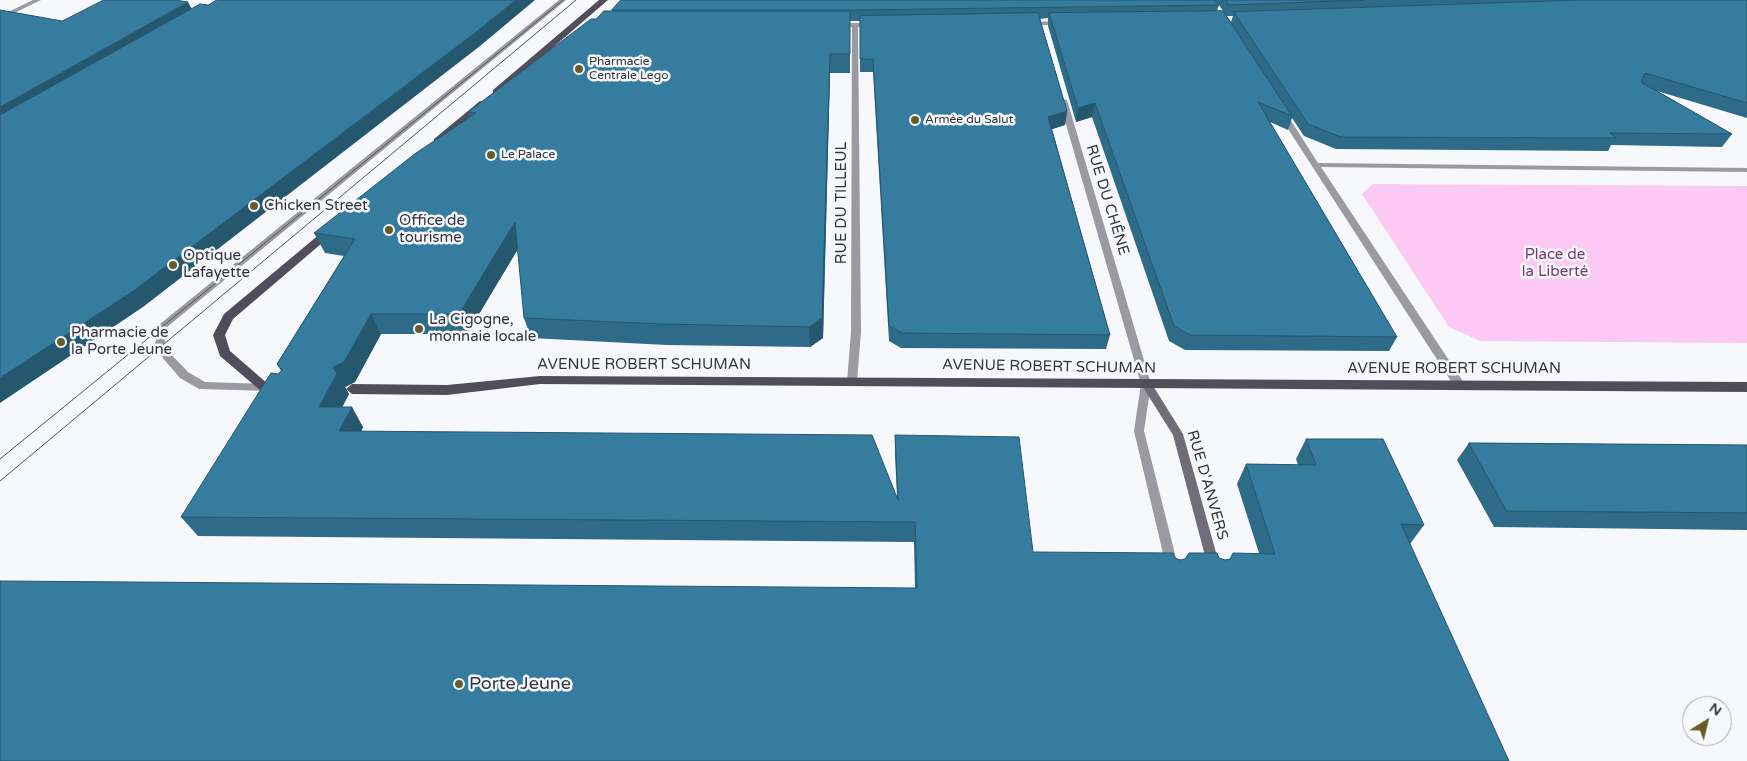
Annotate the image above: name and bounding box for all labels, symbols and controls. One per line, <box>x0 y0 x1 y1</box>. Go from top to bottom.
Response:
place label: Pharmacie Centrale Lego <box>589 55 668 83</box>
marker: Pharmacie Centrale Lego <box>573 63 585 75</box>
place label: Armée du Salut <box>925 113 1013 127</box>
marker: Armée du Salut <box>909 114 921 126</box>
street label: RUE DU TILLEUL <box>833 142 851 264</box>
street label: RUE DU CHÊNE <box>1082 142 1132 258</box>
place label: Le Palace <box>501 148 555 162</box>
marker: Le Palace <box>485 149 497 161</box>
place label: Chicken Street <box>264 197 368 215</box>
marker: Chicken Street <box>248 200 260 212</box>
place label: Office de tourisme <box>399 212 465 247</box>
marker: Office de tourisme <box>383 224 395 236</box>
park label: Place de la Liberté <box>1522 246 1588 281</box>
place label: Optique Lafayette <box>183 247 250 282</box>
marker: Optique Lafayette <box>167 259 179 271</box>
place label: La Cigogne, monnaie locale <box>429 311 536 346</box>
marker: La Cigogne, monnaie locale <box>413 323 425 335</box>
place label: Pharmacie de la Porte Jeune <box>71 324 172 359</box>
marker: Pharmacie de la Porte Jeune <box>55 336 67 348</box>
street label: AVENUE ROBERT SCHUMAN <box>537 356 751 374</box>
street label: AVENUE ROBERT SCHUMAN <box>942 356 1156 378</box>
street label: AVENUE ROBERT SCHUMAN <box>1347 360 1561 378</box>
street label: RUE D'ANVERS <box>1183 428 1231 542</box>
place label: Porte Jeune <box>469 673 571 695</box>
marker: Porte Jeune <box>453 678 465 690</box>
north arrow <box>1682 696 1732 746</box>
text: N <box>1706 699 1725 719</box>

